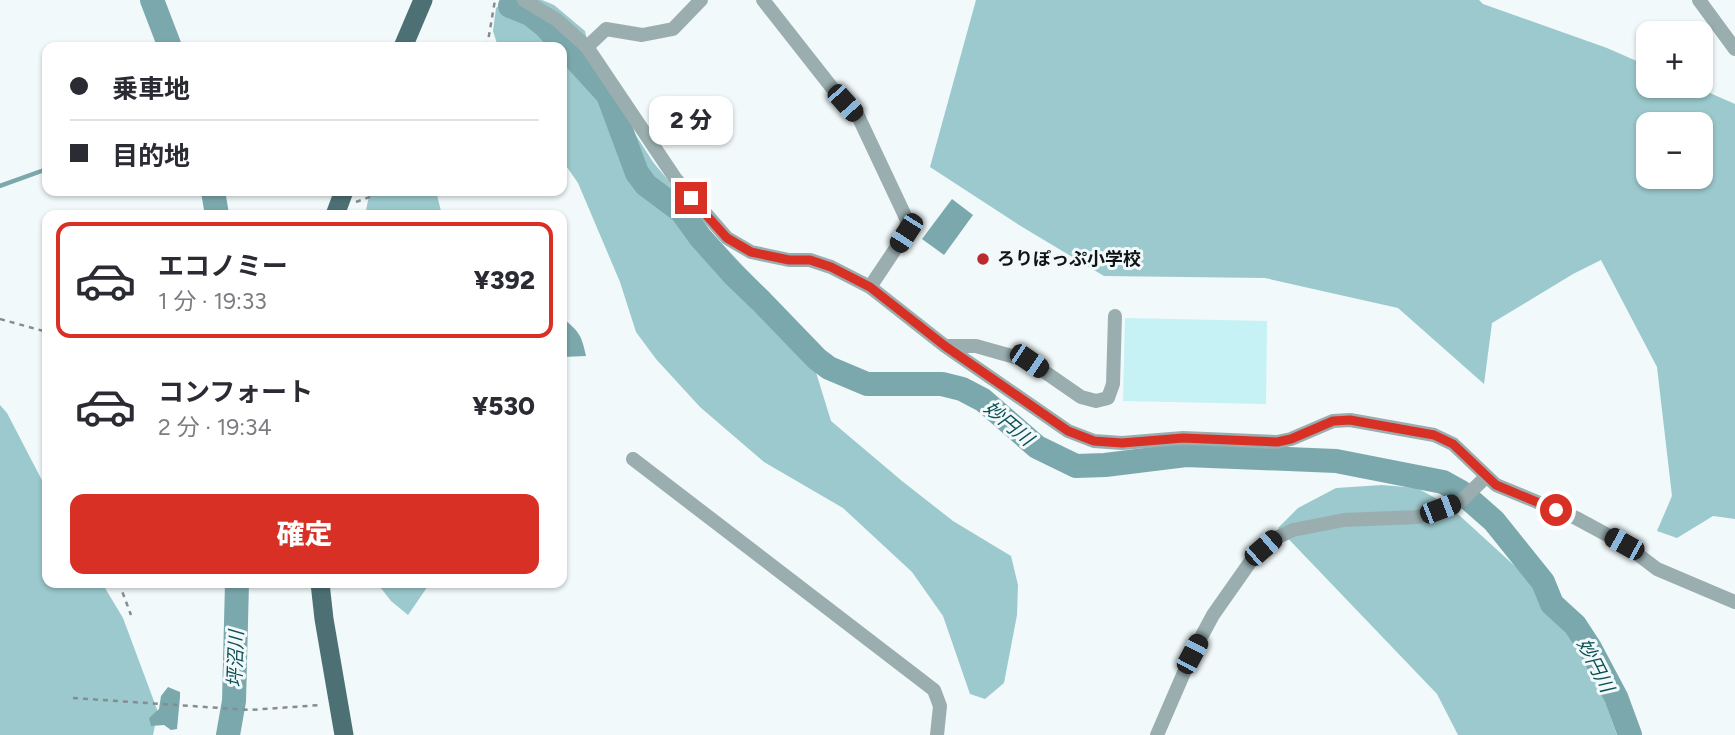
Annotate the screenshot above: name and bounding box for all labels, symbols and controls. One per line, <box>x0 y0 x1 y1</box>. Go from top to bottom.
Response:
map controls <box>1636 21 1713 189</box>
button: + <box>1636 21 1713 98</box>
text: 乗車地 <box>112 73 190 105</box>
car <box>824 80 867 126</box>
callout: 2 分 <box>649 96 733 146</box>
text: 2 分 <box>670 106 712 134</box>
button: − <box>1636 112 1713 189</box>
text: 目的地 <box>112 140 190 172</box>
route end <box>675 182 707 214</box>
car <box>886 210 927 256</box>
place label: ろりぽっぷ小学校 <box>997 248 1141 270</box>
icon: car <box>74 249 137 312</box>
text: エコノミー <box>158 250 288 282</box>
marker: ろりぽっぷ小学校 <box>975 251 991 267</box>
text: ¥392 <box>474 264 535 296</box>
text: 1 分 · 19:33 <box>158 287 267 315</box>
car <box>1006 341 1053 381</box>
icon: car <box>74 375 137 438</box>
text: コンフォート <box>158 376 313 408</box>
text: ¥530 <box>472 390 535 422</box>
water label: 妙円川 <box>979 396 1039 452</box>
text: 2 分 · 19:34 <box>158 413 272 441</box>
car <box>1417 492 1464 526</box>
button: 確定 <box>70 494 539 574</box>
route start <box>1540 494 1572 526</box>
car <box>1601 525 1648 563</box>
car <box>1241 526 1286 570</box>
water label: 坪沼川 <box>223 628 248 688</box>
car <box>1173 631 1212 677</box>
water label: 妙円川 <box>1572 635 1620 698</box>

